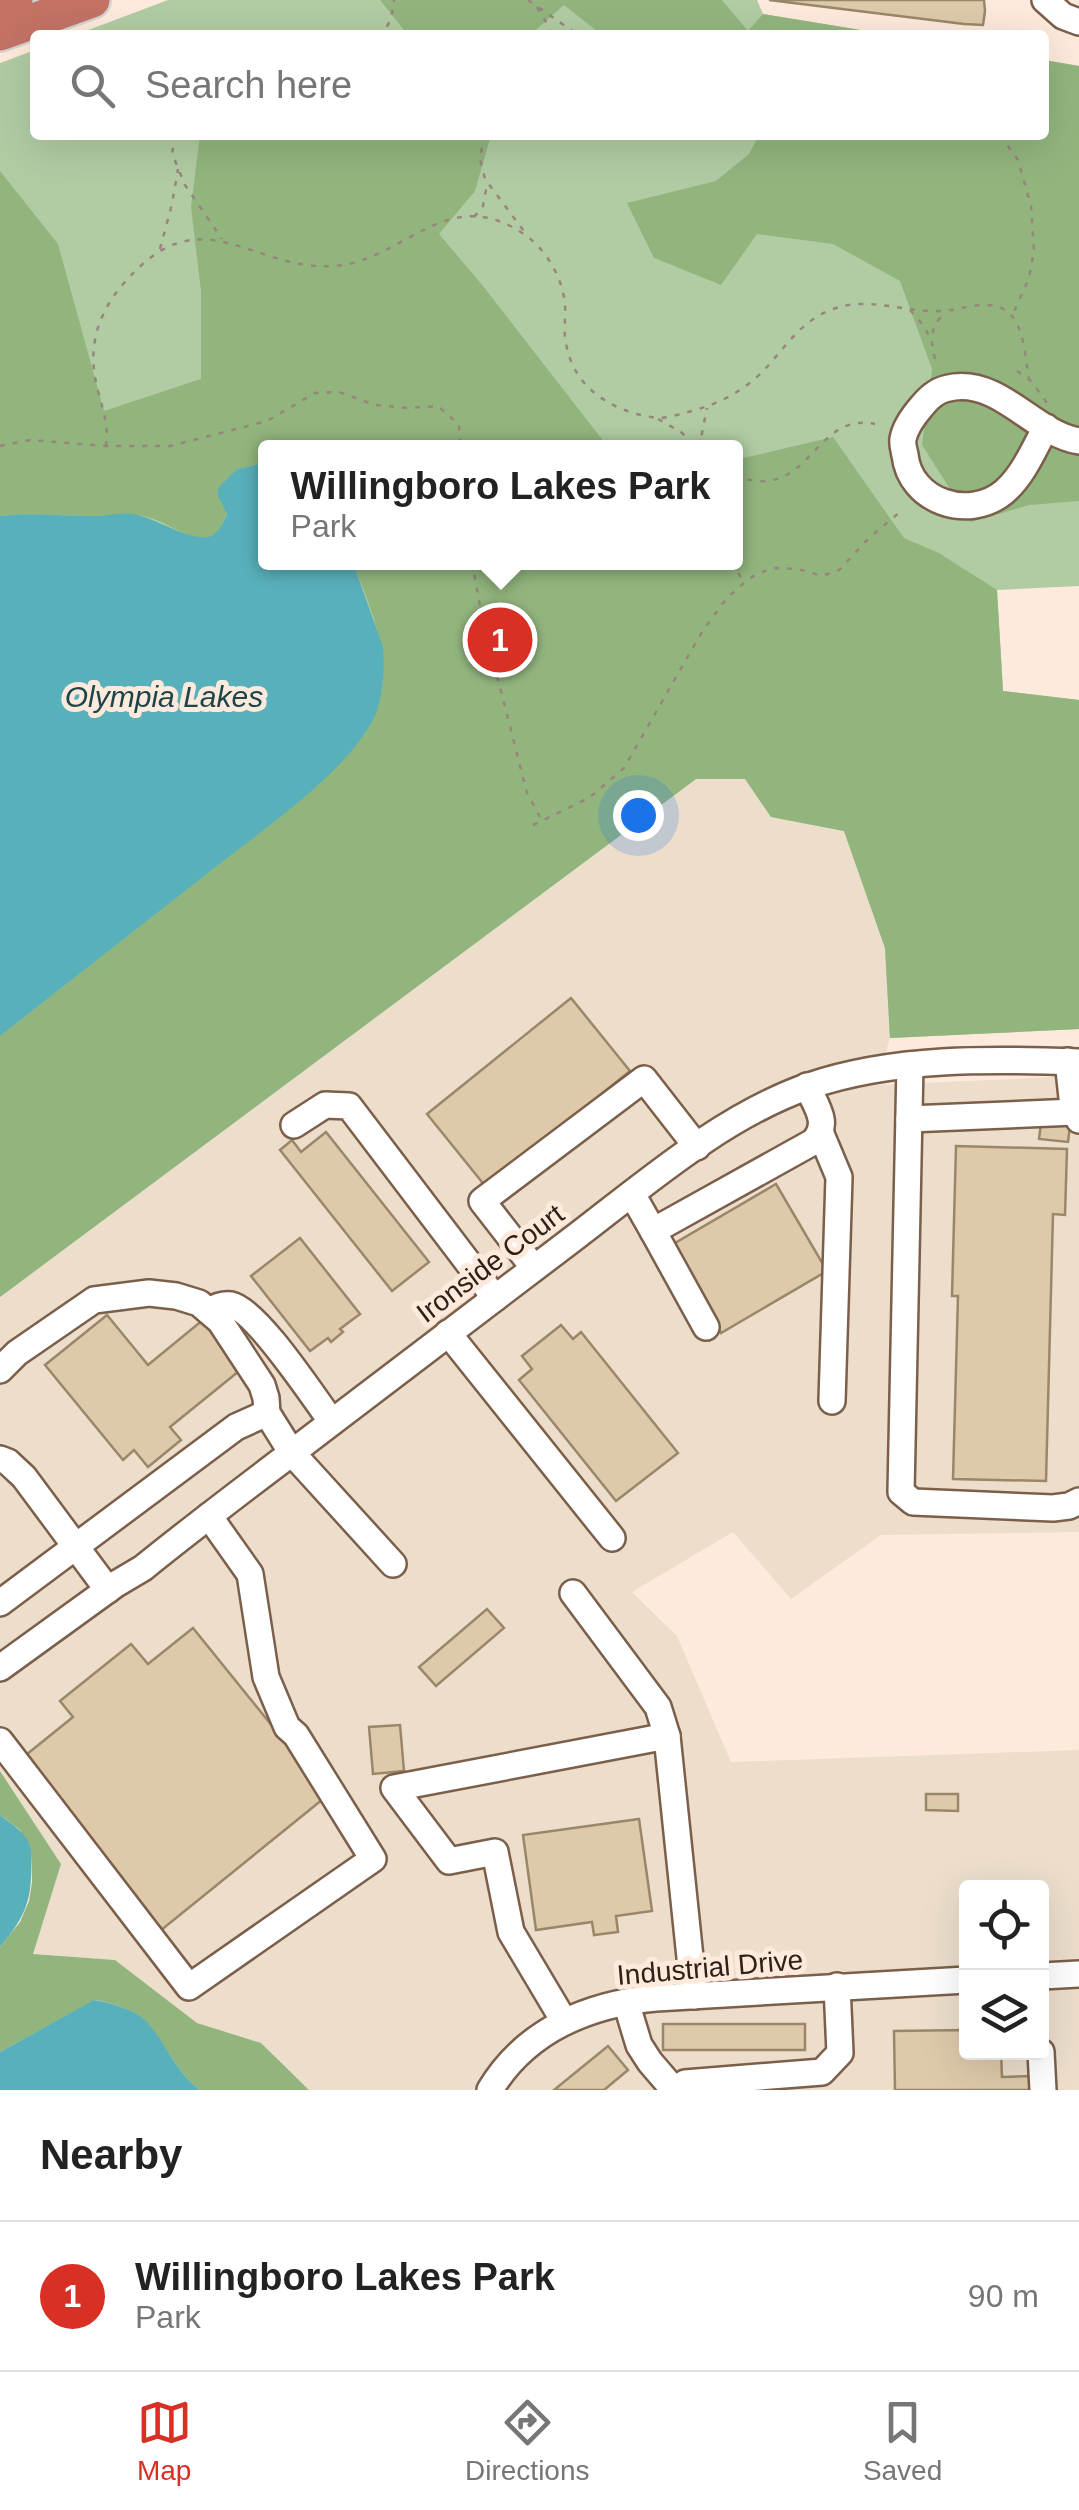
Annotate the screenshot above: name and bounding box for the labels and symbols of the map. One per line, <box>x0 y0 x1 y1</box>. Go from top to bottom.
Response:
pin: 1 <box>468 602 532 678</box>
water label: Olympia Lakes <box>65 680 263 713</box>
your location <box>613 790 664 841</box>
street label: Ironside Court <box>411 1198 570 1329</box>
street label: Industrial Drive <box>616 1944 804 1991</box>

